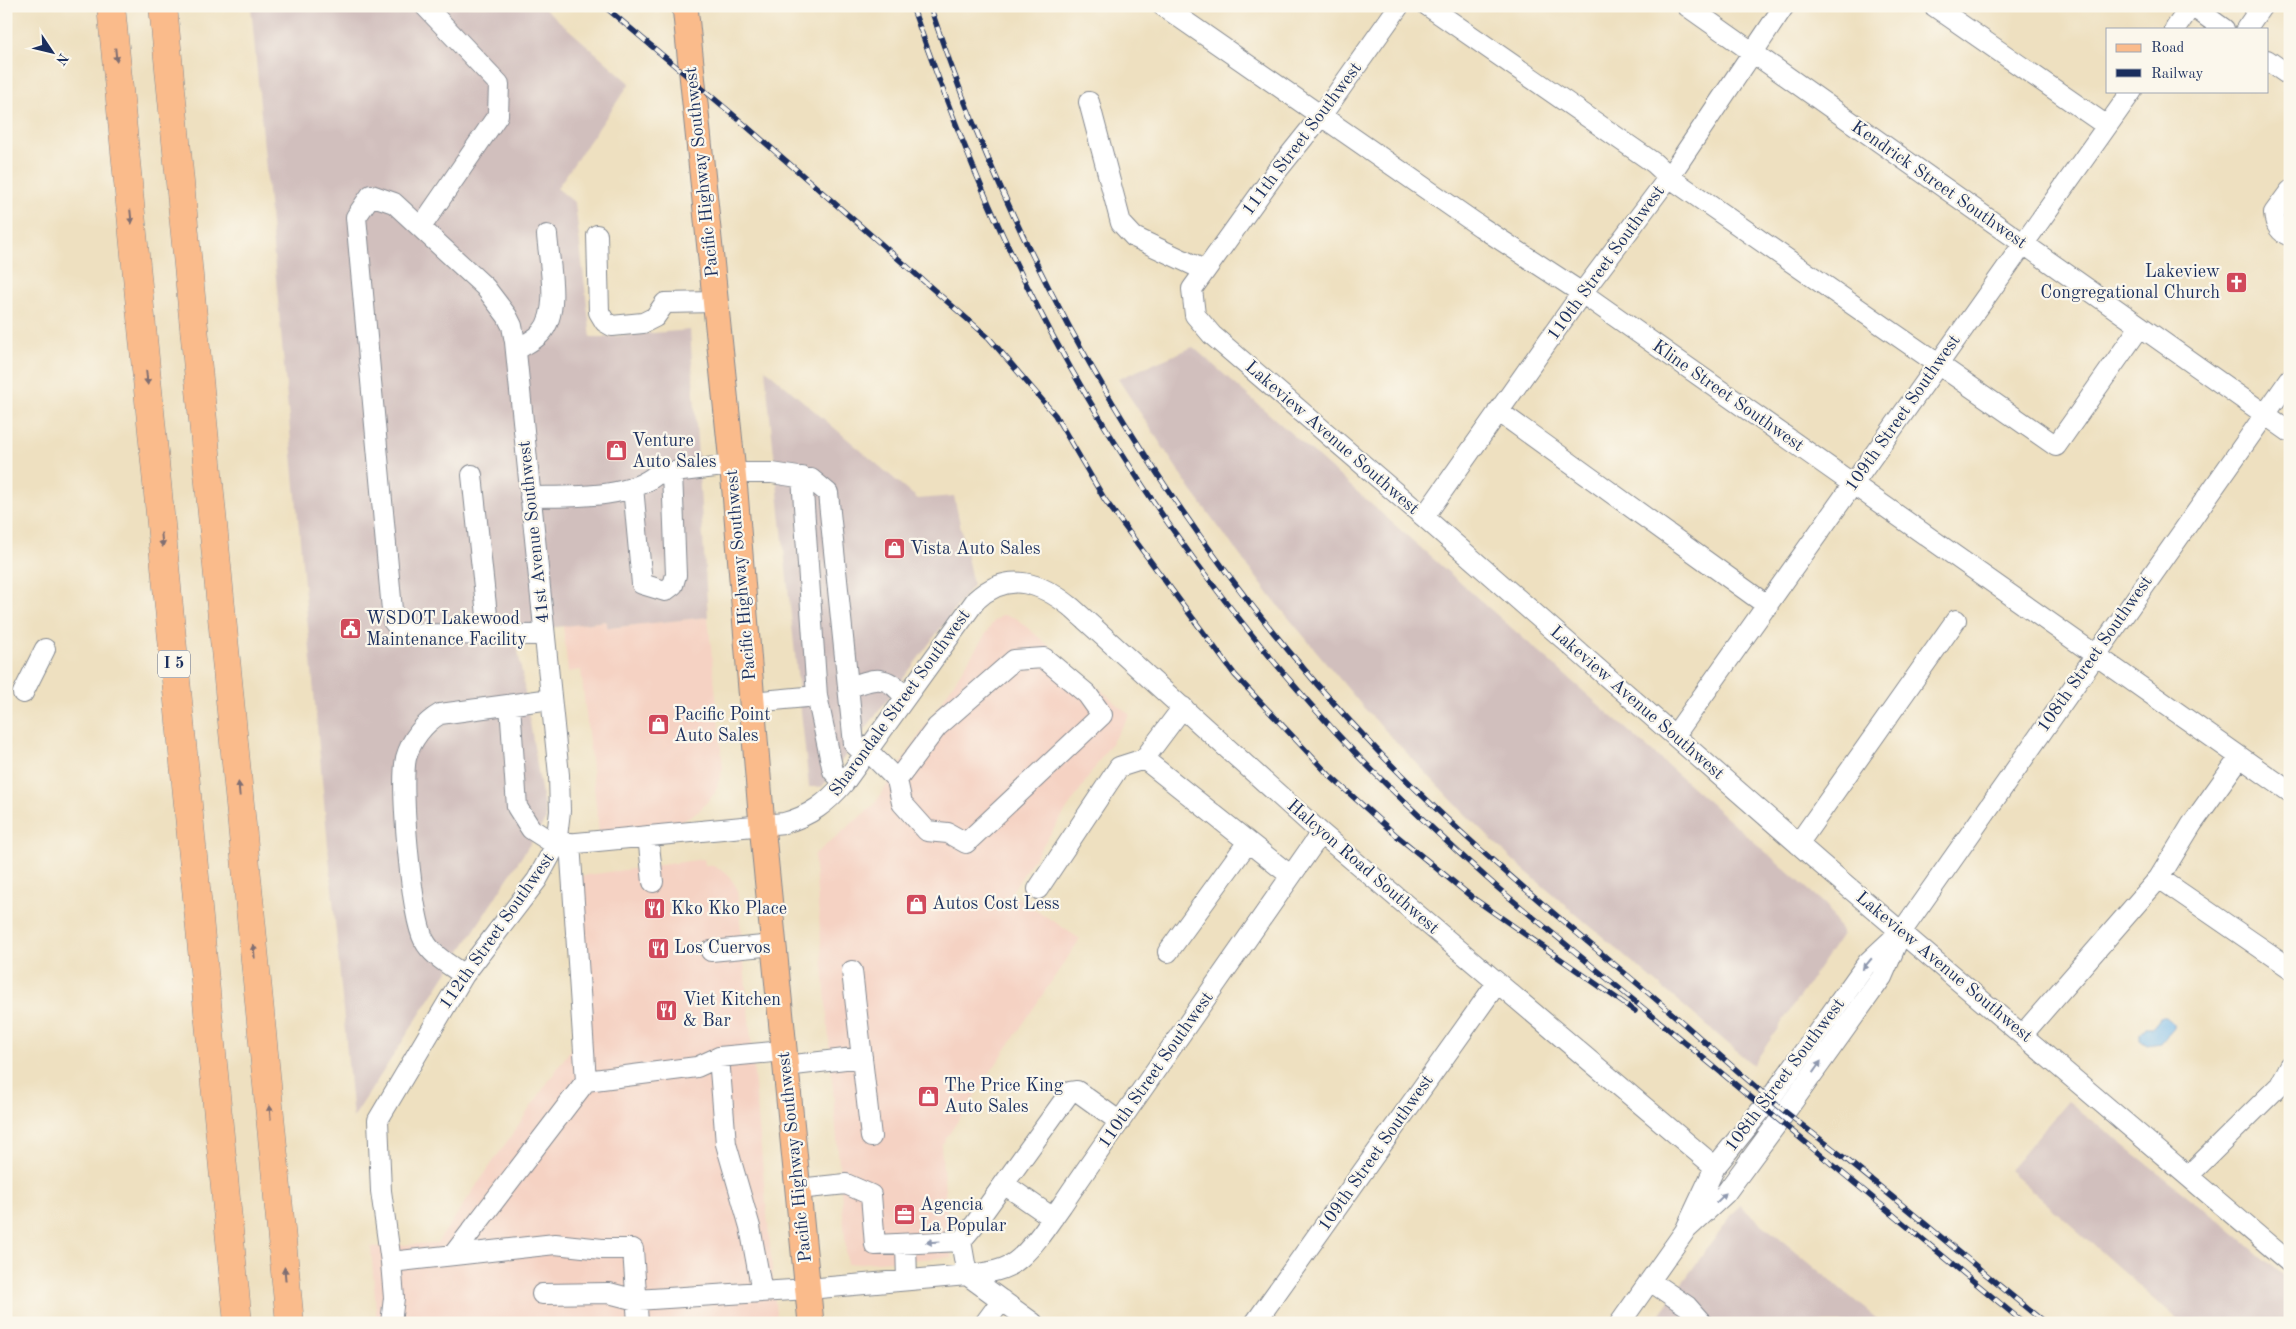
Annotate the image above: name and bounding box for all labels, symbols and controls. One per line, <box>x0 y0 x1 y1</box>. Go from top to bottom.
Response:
north arrow <box>28 28 78 78</box>
legend <box>2106 28 2268 92</box>
text: Road <box>2151 41 2185 56</box>
one-way arrow <box>112 47 120 63</box>
text: N <box>53 50 71 68</box>
street label: 111th Street Southwest <box>1239 59 1365 219</box>
street label: Pacific Highway Southwest <box>682 66 722 278</box>
text: Railway <box>2151 67 2204 82</box>
street label: Kendrick Street Southwest <box>1848 118 2030 252</box>
street label: 110th Street Southwest <box>1544 182 1668 344</box>
one-way arrow <box>127 209 135 225</box>
place label: Lakeview Congregational Church <box>2040 263 2220 302</box>
church icon: Lakeview Congregational Church <box>2224 270 2248 294</box>
street label: 109th Street Southwest <box>1842 331 1964 495</box>
street label: Kline Street Southwest <box>1649 337 1807 455</box>
street label: Lakeview Avenue Southwest <box>1242 358 1422 518</box>
one-way arrow <box>143 371 151 387</box>
place label: Venture Auto Sales <box>632 432 717 471</box>
shop icon: Venture Auto Sales <box>604 439 628 463</box>
street label: 41st Avenue Southwest <box>515 440 553 624</box>
street label: Pacific Highway Southwest <box>723 469 759 681</box>
one-way arrow <box>158 532 166 548</box>
shop icon: Vista Auto Sales <box>882 537 906 561</box>
place label: Vista Auto Sales <box>910 540 1041 558</box>
street label: 108th Street Southwest <box>2034 572 2156 736</box>
street label: Sharondale Street Southwest <box>826 606 974 800</box>
place label: WSDOT Lakewood Maintenance Facility <box>366 610 527 649</box>
public building icon: WSDOT Lakewood Maintenance Facility <box>338 617 362 641</box>
street label: Lakeview Avenue Southwest <box>1547 623 1727 783</box>
road number: I 5 <box>158 651 190 678</box>
place label: Pacific Point Auto Sales <box>674 706 771 745</box>
shop icon: Pacific Point Auto Sales <box>646 713 670 737</box>
one-way arrow <box>234 781 242 797</box>
street label: Halcyon Road Southwest <box>1284 796 1442 938</box>
street label: 112th Street Southwest <box>436 849 558 1013</box>
street label: Lakeview Avenue Southwest <box>1853 888 2035 1046</box>
shop icon: Autos Cost Less <box>904 892 928 916</box>
place label: Autos Cost Less <box>932 895 1060 913</box>
restaurant icon: Kko Kko Place <box>643 897 667 921</box>
place label: Kko Kko Place <box>671 900 787 918</box>
restaurant icon: Los Cuervos <box>646 936 670 960</box>
place label: Los Cuervos <box>674 939 771 957</box>
one-way arrow <box>250 942 258 958</box>
one-way arrow <box>1861 958 1873 970</box>
street label: 110th Street Southwest <box>1095 988 1217 1152</box>
place label: Viet Kitchen & Bar <box>683 991 781 1030</box>
street label: 108th Street Southwest <box>1722 995 1848 1155</box>
restaurant icon: Viet Kitchen & Bar <box>655 998 679 1022</box>
street label: Pacific Highway Southwest <box>775 1051 815 1263</box>
one-way arrow <box>1812 1061 1822 1074</box>
street label: 109th Street Southwest <box>1315 1071 1437 1235</box>
place label: The Price King Auto Sales <box>944 1077 1064 1116</box>
shop icon: The Price King Auto Sales <box>916 1084 940 1108</box>
one-way arrow <box>265 1104 273 1120</box>
one-way arrow <box>1714 1192 1726 1204</box>
place label: Agencia La Popular <box>920 1196 1007 1235</box>
office icon: Agencia La Popular <box>892 1203 916 1227</box>
one-way arrow <box>925 1239 941 1247</box>
one-way arrow <box>281 1266 289 1282</box>

